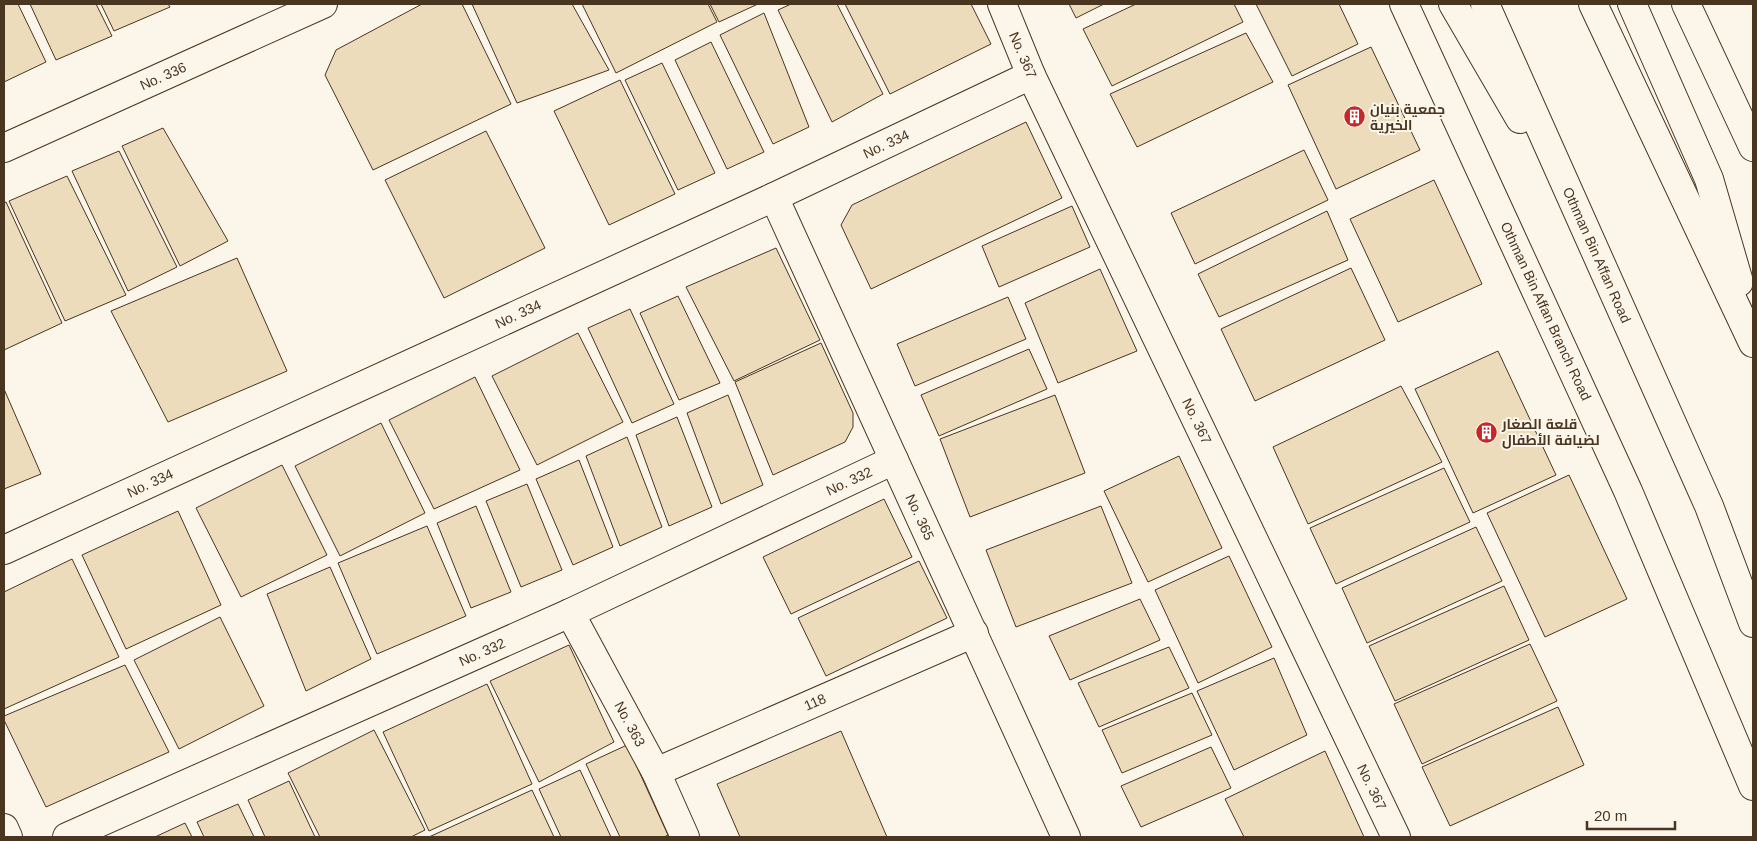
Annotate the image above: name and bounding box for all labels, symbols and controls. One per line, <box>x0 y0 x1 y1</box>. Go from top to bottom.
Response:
street label: No. 367 <box>1006 29 1040 81</box>
street label: No. 336 <box>137 59 189 93</box>
place label: جمعية بنيان الخيرية <box>1370 101 1445 134</box>
building icon: جمعية بنيان الخيرية <box>1342 105 1366 129</box>
street label: No. 334 <box>860 126 912 162</box>
street label: Othman Bin Affan Road <box>1560 185 1634 325</box>
street label: Othman Bin Affan Branch Road <box>1498 219 1594 403</box>
street label: No. 334 <box>492 296 544 332</box>
street label: No. 367 <box>1179 395 1215 447</box>
place label: قلعة الصغار لضيافة الأطفال <box>1501 416 1600 449</box>
building icon: قلعة الصغار لضيافة الأطفال <box>1474 420 1498 444</box>
street label: No. 332 <box>823 463 875 499</box>
street label: No. 334 <box>124 465 176 501</box>
street label: No. 365 <box>902 491 938 543</box>
street label: No. 332 <box>456 635 508 669</box>
street label: 118 <box>802 690 829 714</box>
street label: No. 363 <box>611 699 649 750</box>
street label: No. 367 <box>1354 761 1390 813</box>
scale bar <box>1587 798 1674 830</box>
text: 20 m <box>1594 807 1627 824</box>

